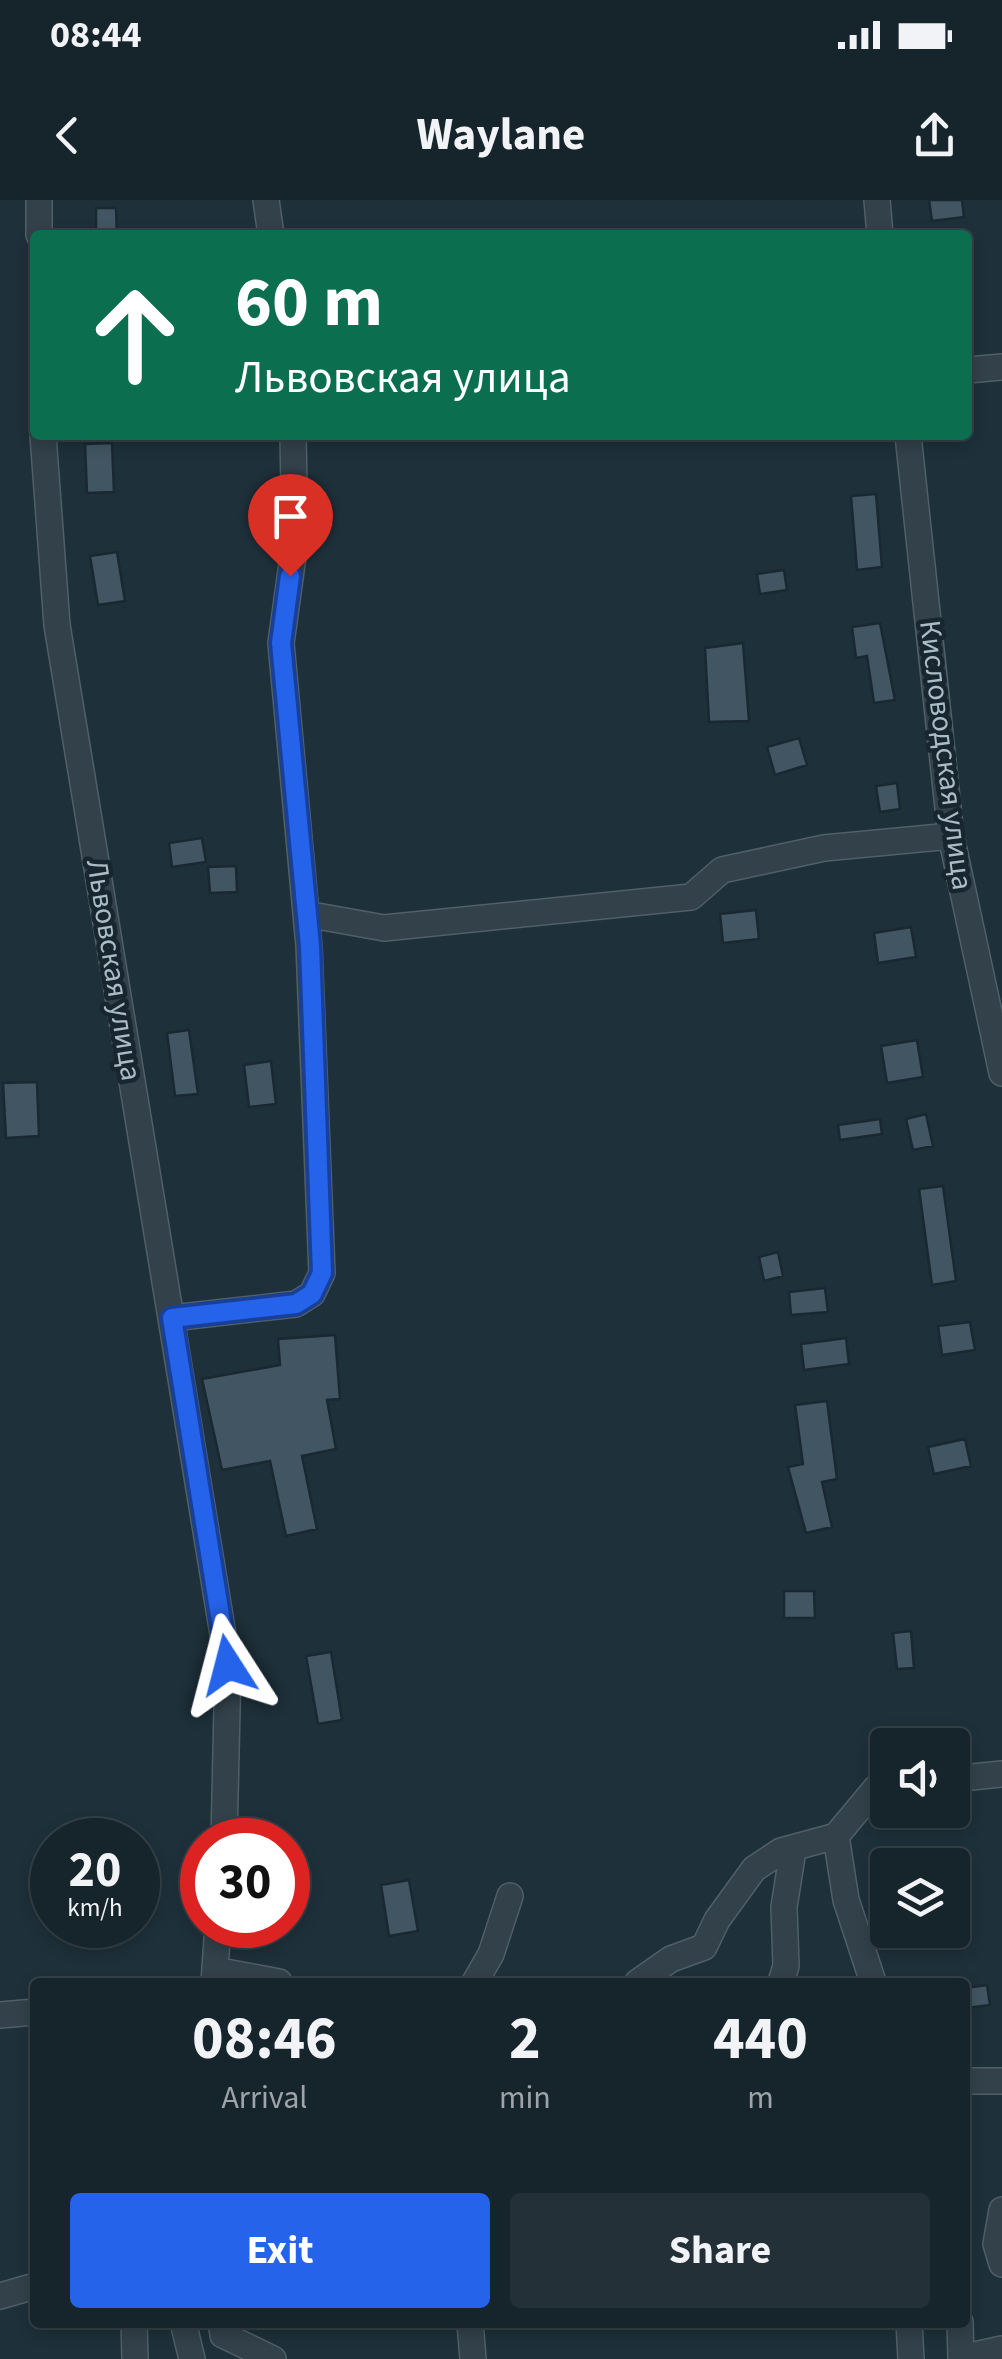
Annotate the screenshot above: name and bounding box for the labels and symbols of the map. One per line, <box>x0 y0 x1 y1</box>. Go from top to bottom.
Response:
pin <box>248 474 333 577</box>
street label: Кисловодская улица <box>908 618 984 892</box>
street label: Львовская улица <box>75 856 153 1084</box>
position arrow <box>176 1613 280 1717</box>
speed limit sign: 30 <box>180 1818 310 1948</box>

